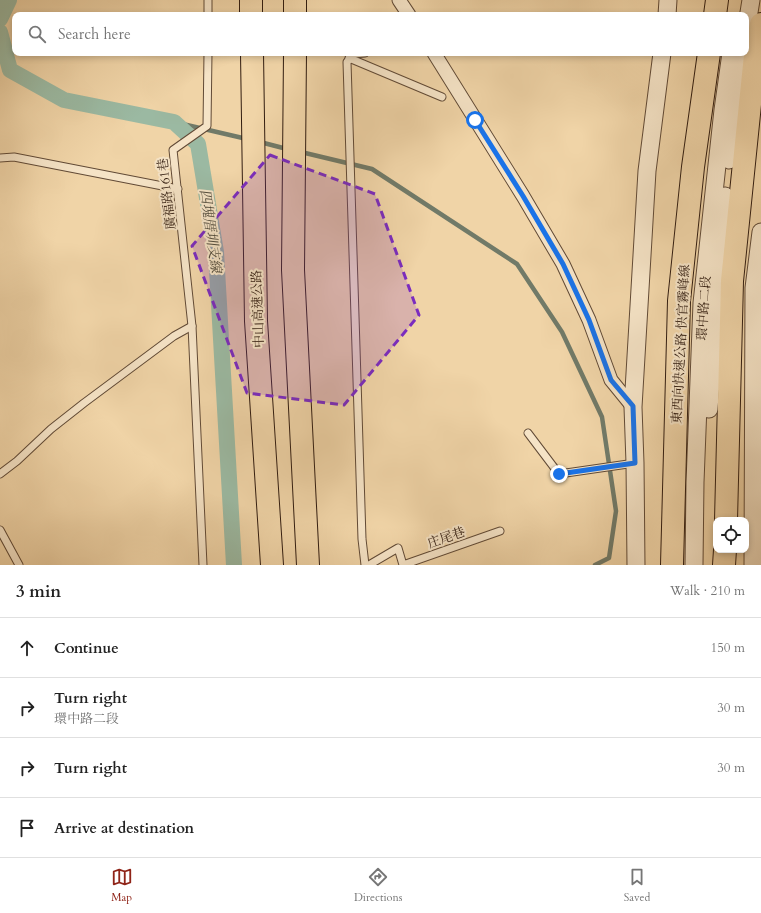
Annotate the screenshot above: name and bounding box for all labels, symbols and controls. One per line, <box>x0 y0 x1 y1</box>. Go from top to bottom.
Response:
search box <box>12 12 749 56</box>
icon: search <box>26 23 48 45</box>
text: Search here <box>58 24 131 44</box>
route start <box>466 111 484 129</box>
street label: 廣福路161巷 <box>154 157 180 231</box>
water label: 四塊厝圳支線 <box>195 188 226 276</box>
street label: 東西向快速公路 快官霧峰線 <box>668 264 694 424</box>
street label: 中山高速公路 <box>248 270 268 348</box>
street label: 環中路二段 <box>693 275 715 341</box>
route end <box>550 465 568 483</box>
map controls <box>713 517 749 553</box>
button: locate <box>713 517 749 553</box>
street label: 庄尾巷 <box>425 523 468 553</box>
text: 3 min <box>16 580 61 603</box>
text: Walk · 210 m <box>670 582 745 600</box>
icon: ahead <box>16 637 38 659</box>
text: Continue <box>54 638 119 658</box>
text: 150 m <box>711 639 745 657</box>
text: Turn right <box>54 688 127 708</box>
icon: right <box>16 697 38 719</box>
text: 30 m <box>717 699 745 717</box>
text: 環中路二段 <box>54 710 119 728</box>
icon: right <box>16 757 38 779</box>
text: Turn right <box>54 758 127 778</box>
text: 30 m <box>717 759 745 777</box>
icon: arrive <box>16 817 38 839</box>
text: Arrive at destination <box>54 818 194 838</box>
tab: Map <box>111 866 133 905</box>
tab: Directions <box>354 866 402 905</box>
tab: Saved <box>624 866 650 905</box>

